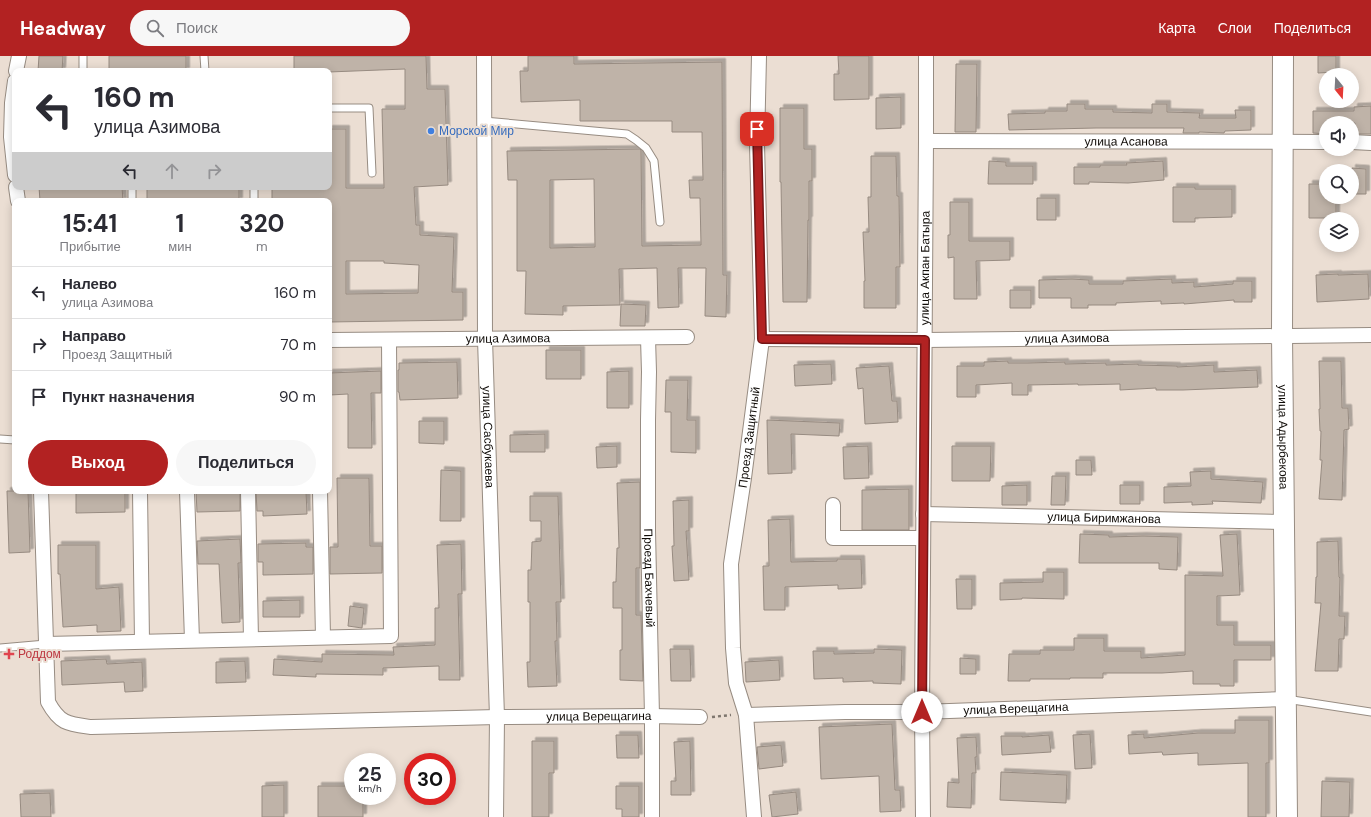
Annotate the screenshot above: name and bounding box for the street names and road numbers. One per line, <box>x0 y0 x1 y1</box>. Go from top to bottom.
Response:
street label: улица Асанова <box>1084 133 1168 150</box>
street label: улица Акпан Батыра <box>917 210 934 325</box>
street label: улица Азимова <box>466 330 551 347</box>
street label: улица Азимова <box>1025 330 1110 347</box>
street label: улица Адырбекова <box>1275 384 1292 490</box>
street label: улица Сасбукаева <box>478 386 498 489</box>
street label: Проезд Защитный <box>735 386 764 489</box>
street label: улица Биримжанова <box>1047 509 1161 527</box>
street label: Проезд Бахчевый <box>640 528 658 628</box>
street label: улица Верещагина <box>963 699 1069 719</box>
street label: улица Верещагина <box>546 708 652 725</box>

